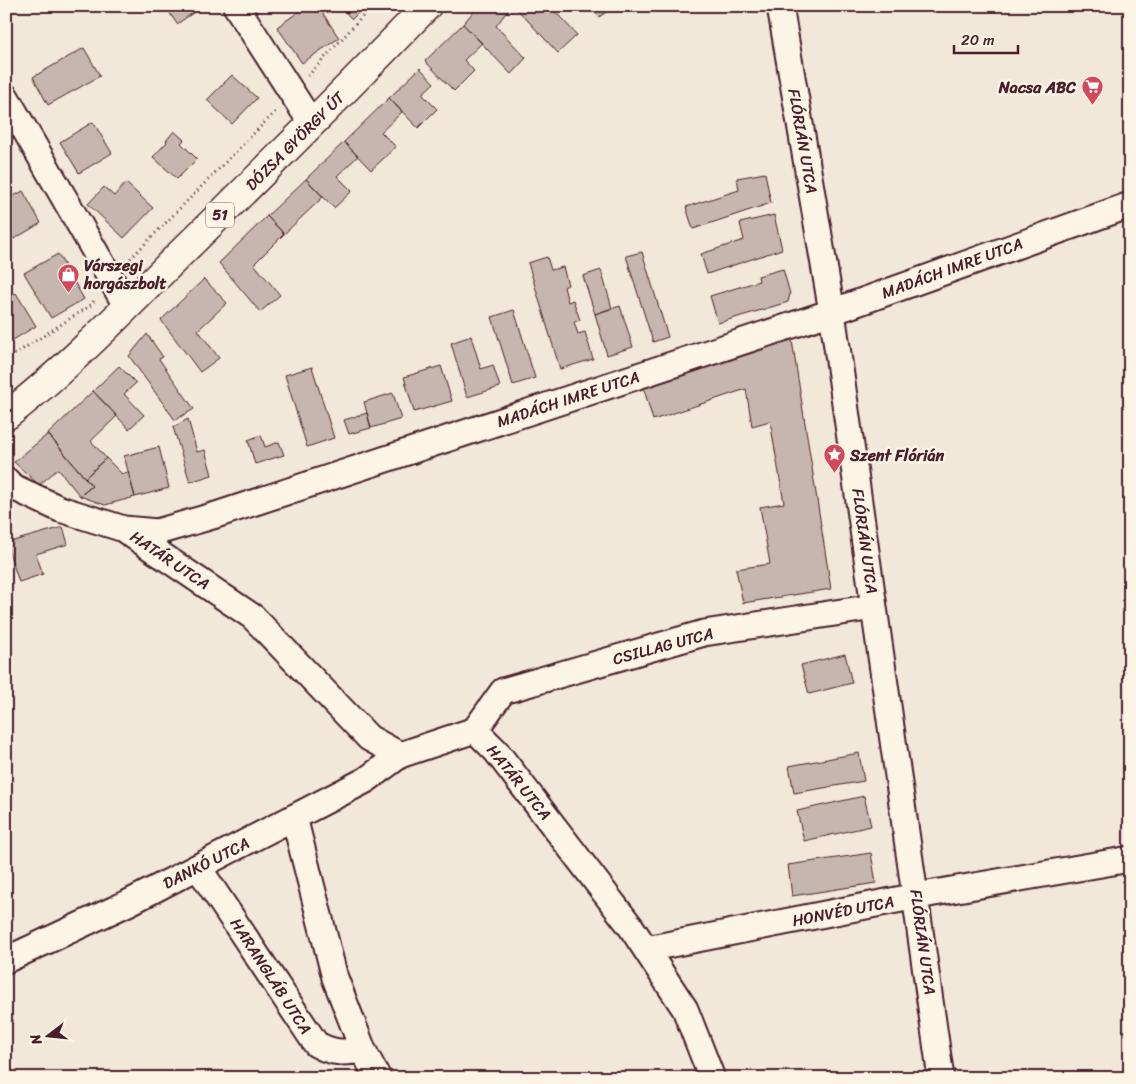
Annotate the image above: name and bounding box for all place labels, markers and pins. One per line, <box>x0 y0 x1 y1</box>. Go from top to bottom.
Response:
place label: Nacsa ABC <box>998 73 1076 102</box>
supermarket icon: Nacsa ABC <box>1080 75 1104 106</box>
place label: Várszegi horgászbolt <box>83 251 166 298</box>
shop icon: Várszegi horgászbolt <box>56 262 80 293</box>
place label: Szent Flórián <box>849 441 945 470</box>
place icon: Szent Flórián <box>822 443 846 474</box>

